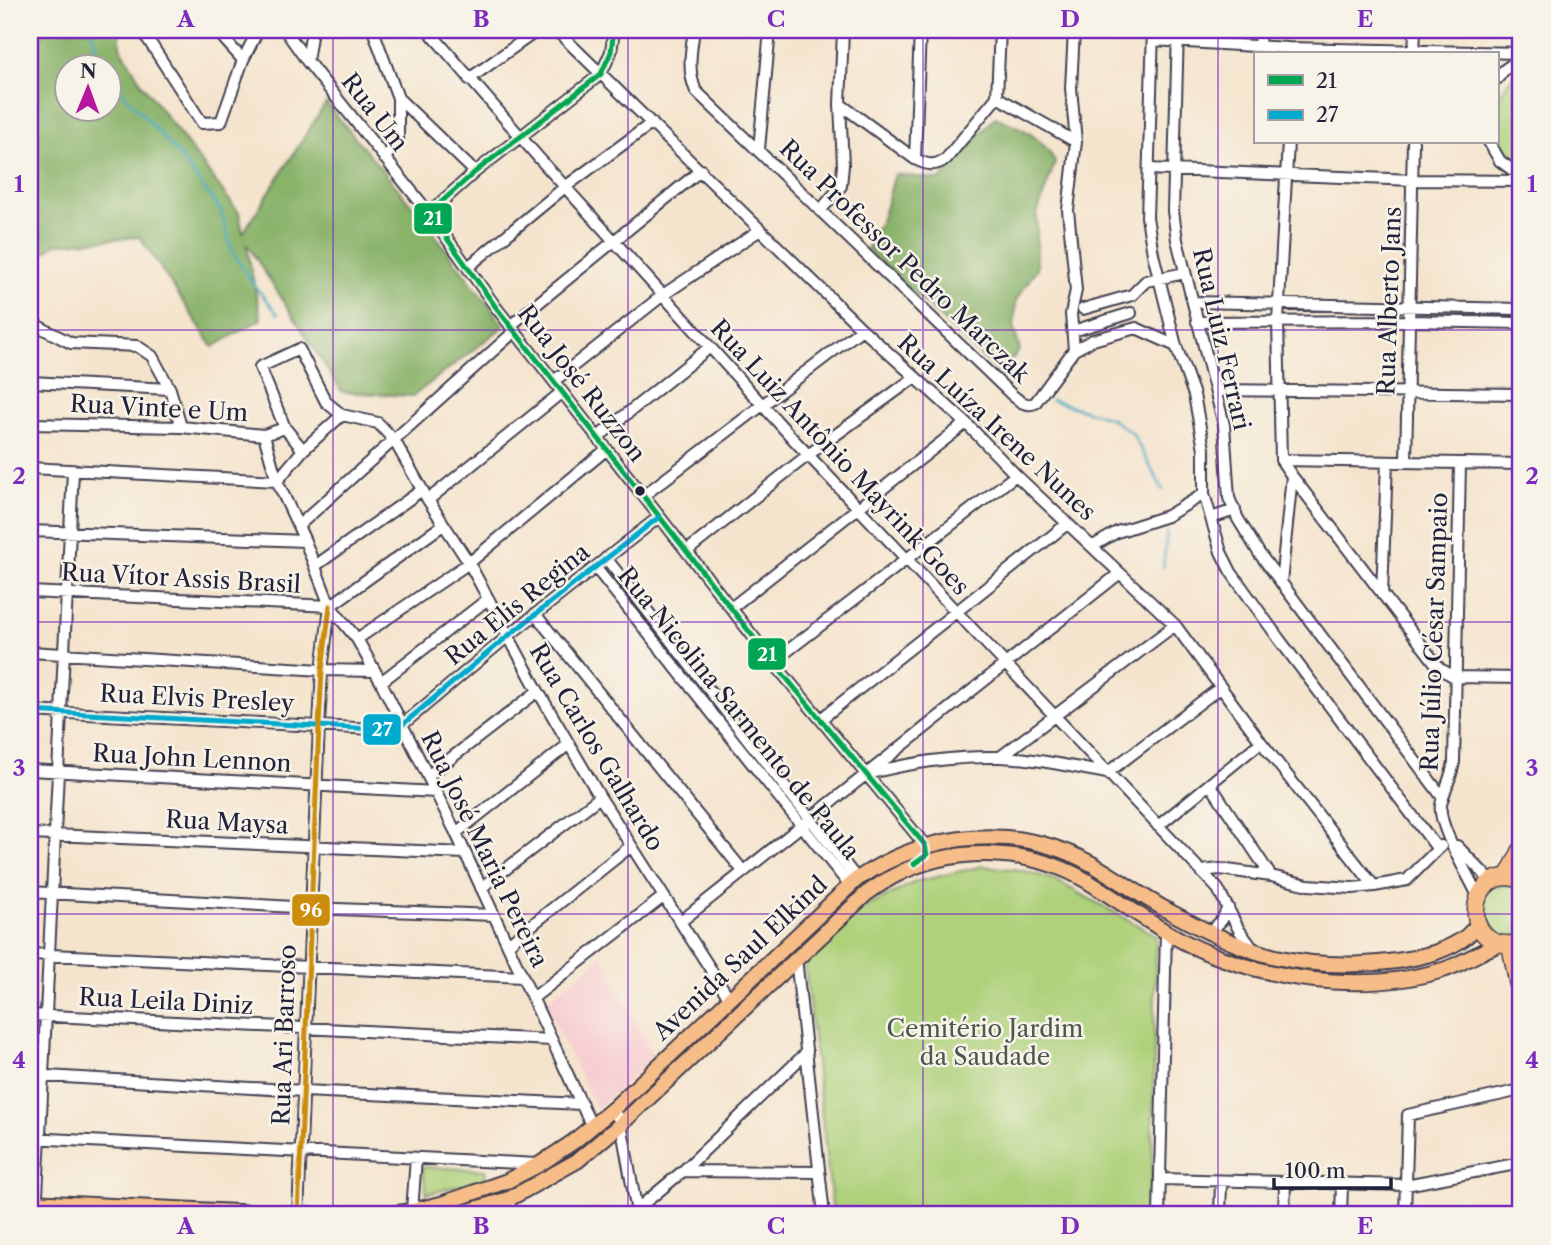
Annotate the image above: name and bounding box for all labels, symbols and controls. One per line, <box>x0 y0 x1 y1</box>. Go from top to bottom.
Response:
text: A <box>176 5 196 33</box>
text: B <box>472 5 490 33</box>
text: C <box>767 5 785 33</box>
text: D <box>1060 5 1080 33</box>
text: E <box>1357 5 1373 33</box>
north arrow <box>52 52 122 122</box>
legend <box>1254 52 1498 144</box>
text: N <box>80 60 97 83</box>
street label: Rua Um <box>335 67 415 157</box>
text: 21 <box>1316 68 1337 93</box>
text: 27 <box>1316 102 1339 127</box>
street label: Rua Professor Pedro Marczak <box>774 134 1037 389</box>
text: 1 <box>14 170 25 198</box>
text: 1 <box>1527 170 1538 198</box>
line badge: 21 <box>413 202 453 235</box>
street label: Rua Alberto Jans <box>1371 206 1407 396</box>
text: 21 <box>423 207 443 230</box>
street label: Rua Luiz Ferrari <box>1187 245 1257 433</box>
street label: Rua José Ruzzon <box>512 299 652 467</box>
street label: Rua Luiz Antônio Mayrink Goes <box>705 313 975 601</box>
street label: Rua Luíza Irene Nunes <box>892 328 1102 526</box>
street label: Rua Vinte e Um <box>69 389 249 427</box>
text: 2 <box>12 462 26 490</box>
text: 2 <box>1525 462 1539 490</box>
unlabelled marker <box>633 484 647 498</box>
street label: Rua Júlio César Sampaio <box>1415 492 1453 772</box>
street label: Rua Elis Regina <box>439 537 595 671</box>
street label: Rua Vítor Assis Brasil <box>60 557 302 599</box>
street label: Rua Nicolina Sarmento de Paula <box>612 561 866 865</box>
line badge: 21 <box>747 637 787 671</box>
street label: Rua Carlos Galhardo <box>524 638 670 856</box>
text: 21 <box>757 643 777 666</box>
street label: Rua Elvis Presley <box>99 678 296 718</box>
line badge: 27 <box>362 713 402 746</box>
text: 27 <box>371 718 393 741</box>
street label: Rua José Maria Pereira <box>415 726 555 972</box>
street label: Rua John Lennon <box>92 738 292 778</box>
text: 3 <box>13 754 26 782</box>
text: 3 <box>1526 754 1539 782</box>
street label: Rua Maysa <box>165 804 290 840</box>
street label: Avenida Saul Elkind <box>646 870 833 1047</box>
line badge: 96 <box>291 893 331 927</box>
text: 96 <box>300 899 322 922</box>
street label: Rua Ari Barroso <box>266 944 302 1126</box>
street label: Rua Leila Diniz <box>78 982 254 1020</box>
park label: Cemitério Jardim da Saudade <box>887 1014 1083 1071</box>
text: 4 <box>12 1046 26 1074</box>
text: 4 <box>1525 1046 1539 1074</box>
scale bar <box>1274 1147 1392 1191</box>
text: 100 m <box>1285 1158 1346 1183</box>
text: A <box>176 1212 196 1240</box>
text: B <box>472 1212 490 1240</box>
text: C <box>767 1212 785 1240</box>
text: D <box>1060 1212 1080 1240</box>
text: E <box>1357 1212 1373 1240</box>

